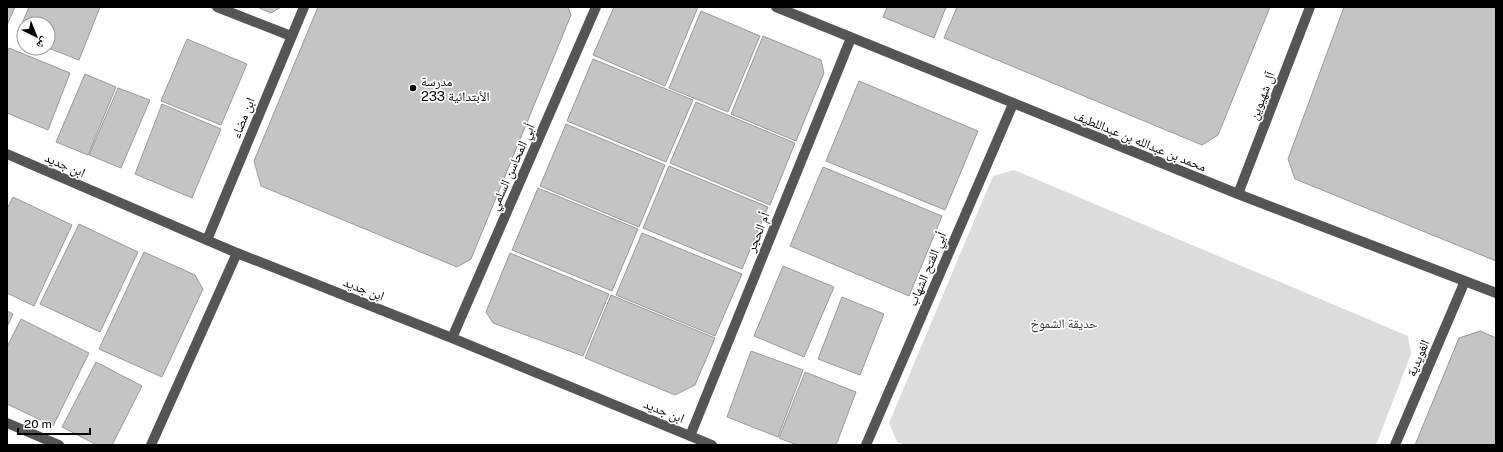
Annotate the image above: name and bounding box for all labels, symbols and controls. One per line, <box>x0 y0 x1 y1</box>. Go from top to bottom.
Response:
north arrow <box>16 16 56 56</box>
text: ش <box>33 33 51 52</box>
street label: آل شهيوين <box>1246 69 1279 123</box>
place label: مدرسة الأبتدائية 233 <box>421 74 490 104</box>
marker: مدرسة الأبتدائية 233 <box>408 83 418 93</box>
street label: ابن مضاء <box>228 96 259 141</box>
street label: محمد بن عبدالله بن عبداللطيف <box>1071 108 1209 175</box>
street label: أبي المحاسن السلمي <box>486 121 541 214</box>
street label: ابن جديد <box>42 150 87 181</box>
street label: أم الحجر <box>743 210 774 255</box>
street label: أبي الفتح الشهاب <box>905 230 952 310</box>
street label: ابن جديد <box>341 274 387 305</box>
park label: حديقة الشموخ <box>1030 316 1098 333</box>
street label: الغويدية <box>1404 337 1433 379</box>
street label: ابن جديد <box>641 396 687 427</box>
scale bar <box>18 410 90 436</box>
text: 20 m <box>24 417 52 431</box>

